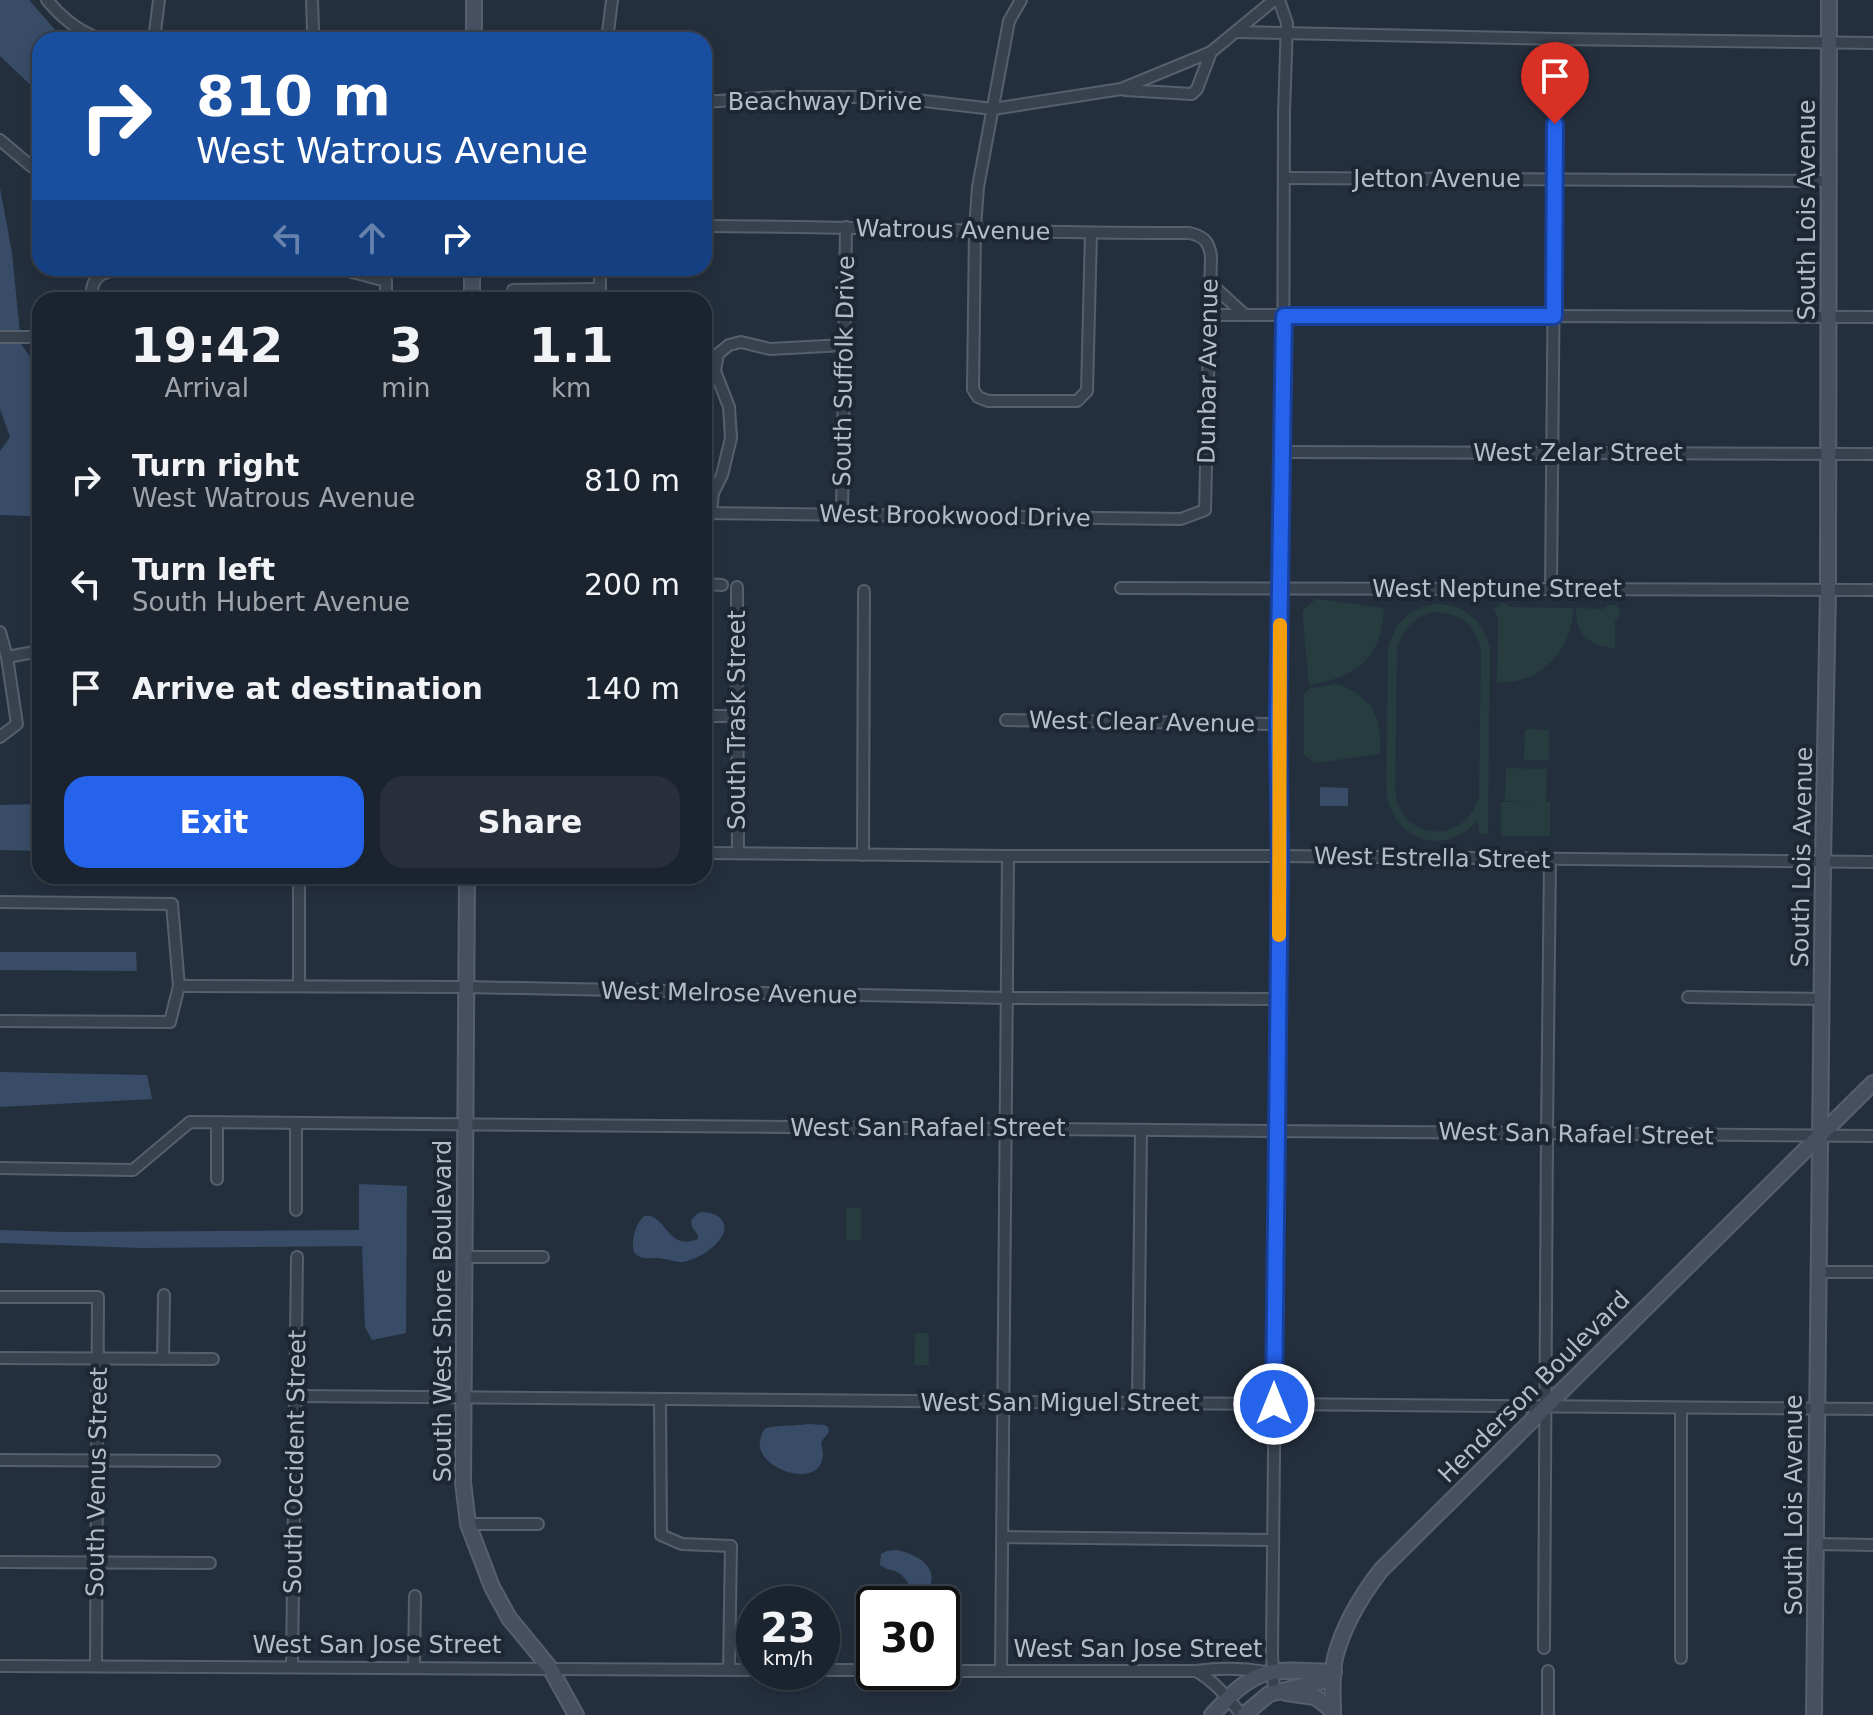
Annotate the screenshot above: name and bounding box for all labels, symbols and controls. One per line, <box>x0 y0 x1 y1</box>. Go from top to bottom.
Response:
pin <box>1521 42 1589 124</box>
icon: arrive <box>1533 54 1577 98</box>
text: 810 m <box>196 63 391 128</box>
icon: right <box>64 64 168 168</box>
street label: Beachway Drive <box>728 88 922 116</box>
street label: South Lois Avenue <box>1793 100 1821 320</box>
text: West Watrous Avenue <box>196 130 588 171</box>
street label: Jetton Avenue <box>1351 165 1521 193</box>
street label: Watrous Avenue <box>855 214 1051 246</box>
icon: left <box>266 216 310 260</box>
icon: ahead <box>350 216 394 260</box>
icon: right <box>434 216 478 260</box>
street label: South Suffolk Drive <box>828 255 860 487</box>
street label: Dunbar Avenue <box>1192 278 1224 464</box>
text: 19:42 <box>130 317 283 373</box>
text: 3 <box>389 317 423 373</box>
text: 1.1 <box>529 317 614 373</box>
text: Arrival <box>164 373 249 403</box>
text: min <box>381 373 430 403</box>
text: km <box>551 373 591 403</box>
street label: West Zelar Street <box>1473 439 1683 467</box>
text: Turn right <box>132 448 299 483</box>
icon: right <box>64 458 108 502</box>
text: 810 m <box>584 463 680 498</box>
text: West Watrous Avenue <box>132 483 415 513</box>
street label: West Brookwood Drive <box>819 500 1091 532</box>
text: Turn left <box>132 552 275 587</box>
icon: left <box>64 562 108 606</box>
text: 200 m <box>584 567 680 602</box>
street label: West Neptune Street <box>1372 575 1622 603</box>
text: South Hubert Avenue <box>132 587 410 617</box>
street label: South Trask Street <box>723 610 751 830</box>
icon: arrive <box>64 666 108 710</box>
text: Arrive at destination <box>132 671 483 706</box>
text: 140 m <box>584 671 680 706</box>
street label: West Clear Avenue <box>1029 706 1255 738</box>
street label: South Lois Avenue <box>1786 746 1818 968</box>
button: Exit <box>64 776 364 868</box>
button: Share <box>380 776 680 868</box>
street label: West Estrella Street <box>1314 842 1550 874</box>
street label: West Melrose Avenue <box>600 977 858 1009</box>
street label: West San Rafael Street <box>790 1114 1066 1142</box>
street label: West San Rafael Street <box>1438 1118 1714 1150</box>
street label: South West Shore Boulevard <box>429 1140 457 1482</box>
street label: Henderson Boulevard <box>1432 1285 1636 1489</box>
street label: South Occident Street <box>279 1330 311 1594</box>
position arrow <box>1232 1362 1316 1446</box>
street label: South Venus Street <box>81 1367 113 1597</box>
street label: West San Miguel Street <box>920 1389 1200 1417</box>
street label: South Lois Avenue <box>1780 1395 1808 1615</box>
speed limit sign: 30 <box>856 1586 960 1690</box>
text: 23 <box>760 1605 816 1651</box>
street label: West San Jose Street <box>253 1631 502 1659</box>
street label: West San Jose Street <box>1014 1635 1263 1663</box>
text: km/h <box>763 1646 813 1670</box>

